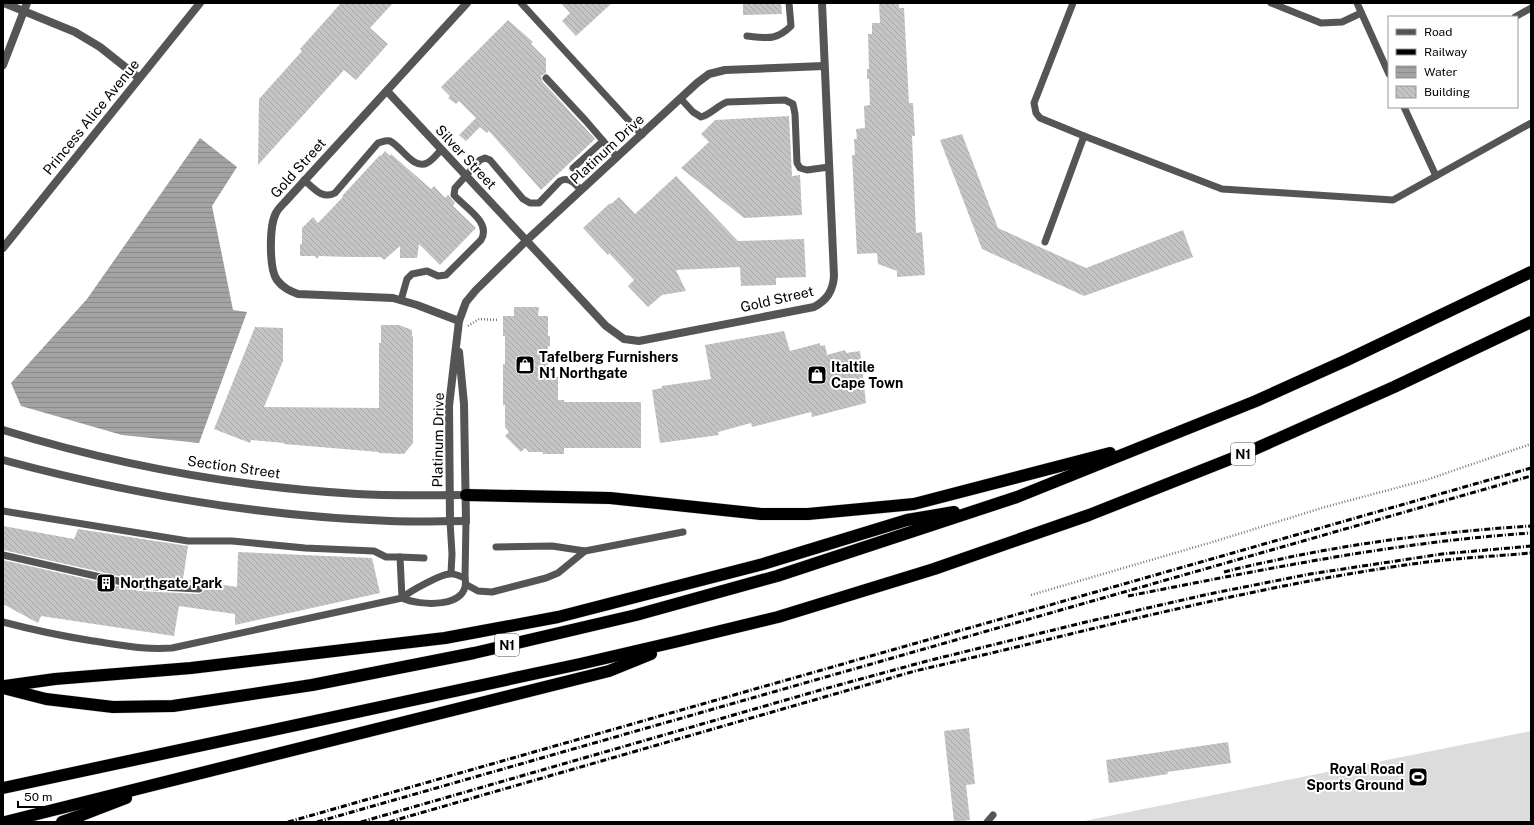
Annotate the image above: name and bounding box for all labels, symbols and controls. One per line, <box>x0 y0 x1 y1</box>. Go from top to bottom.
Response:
legend <box>1388 16 1518 108</box>
text: Road <box>1424 25 1452 39</box>
text: Railway <box>1424 45 1468 59</box>
street label: Princess Alice Avenue <box>40 56 142 178</box>
text: Water <box>1424 65 1458 79</box>
text: Building <box>1424 85 1470 99</box>
street label: Platinum Drive <box>567 111 647 187</box>
street label: Silver Street <box>432 122 500 192</box>
street label: Gold Street <box>267 135 329 201</box>
street label: Gold Street <box>739 283 815 315</box>
place label: Tafelberg Furnishers N1 Northgate <box>539 349 678 381</box>
shop icon: Tafelberg Furnishers N1 Northgate <box>514 354 536 376</box>
place label: Italtile Cape Town <box>831 359 903 391</box>
shop icon: Italtile Cape Town <box>806 364 828 386</box>
street label: Platinum Drive <box>429 392 447 488</box>
road number: N1 <box>1231 443 1255 465</box>
street label: Section Street <box>186 453 282 481</box>
building icon: Northgate Park <box>95 572 117 594</box>
place label: Northgate Park <box>120 575 222 591</box>
road number: N1 <box>495 634 519 656</box>
place label: Royal Road Sports Ground <box>1306 761 1404 793</box>
sports icon: Royal Road Sports Ground <box>1407 766 1429 788</box>
scale bar <box>18 783 113 809</box>
text: 50 m <box>24 790 52 804</box>

